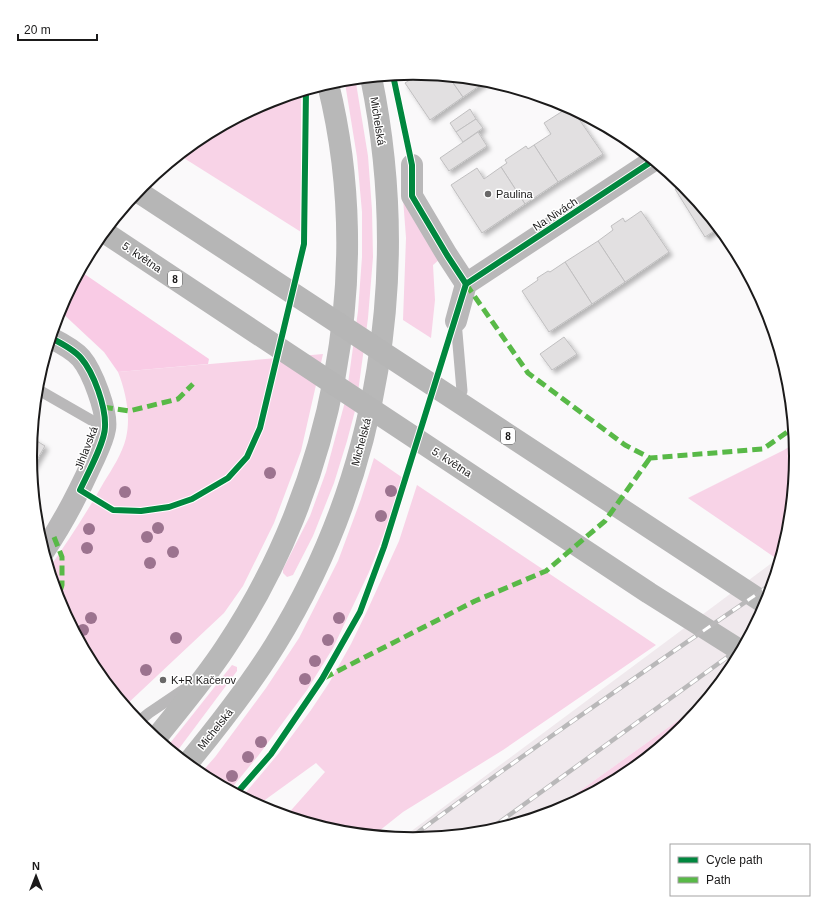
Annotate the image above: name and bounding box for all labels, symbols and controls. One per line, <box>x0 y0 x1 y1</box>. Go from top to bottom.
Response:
scale bar <box>18 16 97 42</box>
text: 20 m <box>24 23 51 37</box>
street label: Michelská <box>368 96 388 147</box>
place label: Paulina <box>496 188 534 200</box>
marker: Paulina <box>483 189 493 199</box>
street label: Na Nivách <box>530 195 580 233</box>
street label: 5. května <box>120 240 165 275</box>
road number: 8 <box>168 271 182 287</box>
street label: Michelská <box>349 416 373 467</box>
street label: Jihlavská <box>72 424 100 471</box>
road number: 8 <box>501 428 515 444</box>
street label: 5. května <box>430 445 475 480</box>
place label: K+R Kačerov <box>171 674 237 686</box>
marker: K+R Kačerov <box>158 675 168 685</box>
street label: Michelská <box>195 706 236 752</box>
legend <box>670 844 810 896</box>
text: Cycle path <box>706 853 763 867</box>
north arrow <box>16 856 56 896</box>
text: N <box>32 860 40 872</box>
text: Path <box>706 873 731 887</box>

